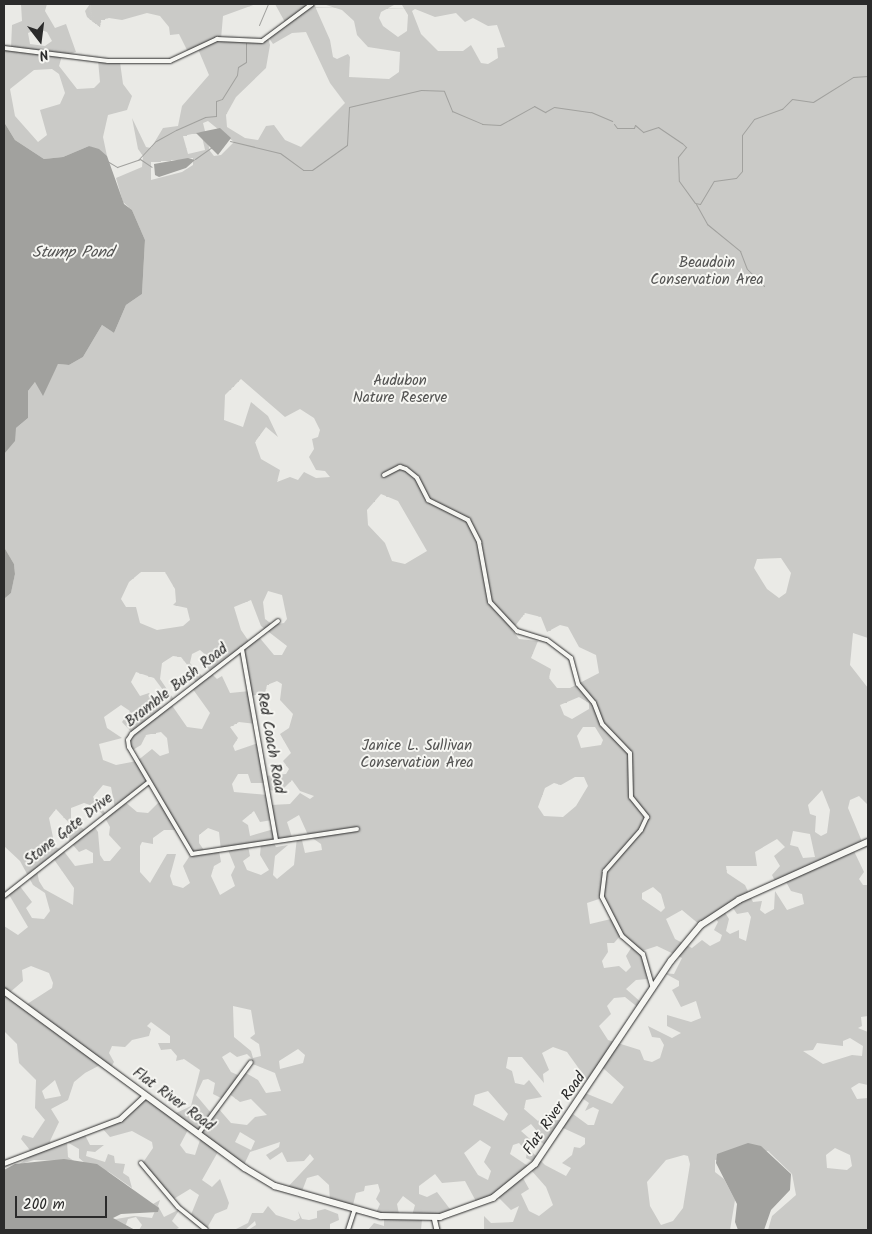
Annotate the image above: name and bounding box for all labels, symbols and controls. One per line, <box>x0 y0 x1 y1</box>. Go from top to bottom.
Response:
north arrow <box>15 15 65 65</box>
text: N <box>37 43 51 66</box>
water label: Stump Pond <box>32 243 114 263</box>
park label: Beaudoin Conservation Area <box>650 254 764 289</box>
park label: Audubon Nature Reserve <box>353 372 447 407</box>
street label: Bramble Bush Road <box>122 640 232 732</box>
street label: Red Coach Road <box>252 691 288 795</box>
park label: Janice L. Sullivan Conservation Area <box>360 737 474 772</box>
street label: Stone Gate Drive <box>21 790 117 870</box>
street label: Flat River Road <box>129 1064 217 1136</box>
street label: Flat River Road <box>520 1069 590 1159</box>
scale bar <box>18 1186 110 1218</box>
text: 200 m <box>23 1193 65 1217</box>

